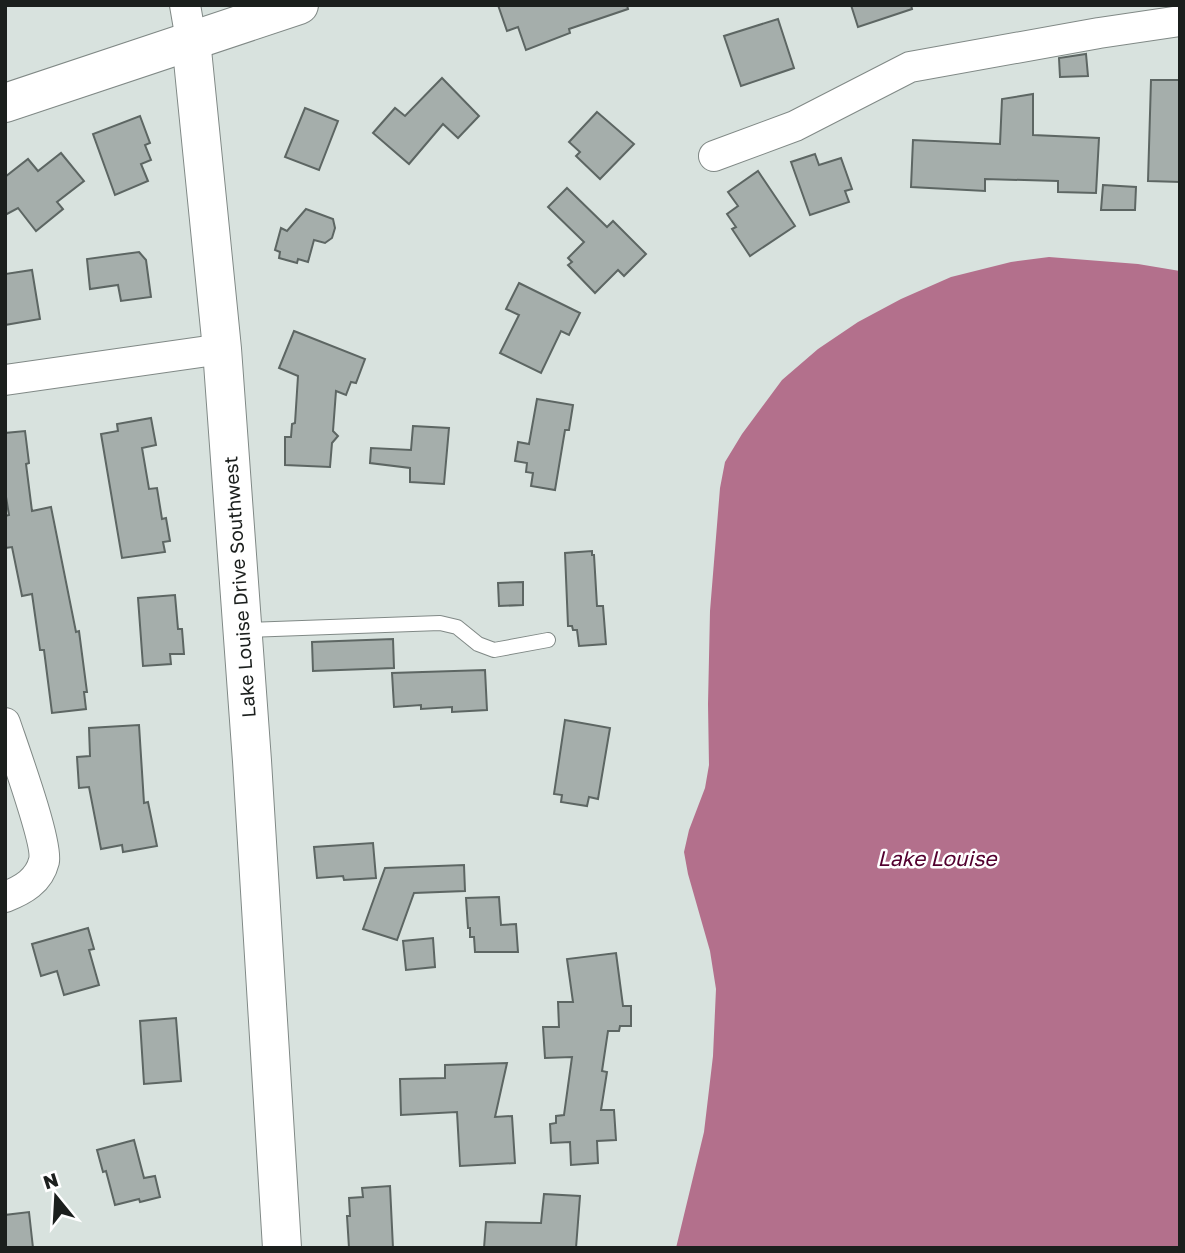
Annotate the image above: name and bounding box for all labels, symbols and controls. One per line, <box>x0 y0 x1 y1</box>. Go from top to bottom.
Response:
street label: Lake Louise Drive Southwest <box>218 455 260 719</box>
water label: Lake Louise <box>878 845 998 871</box>
north arrow <box>21 1162 91 1232</box>
text: N <box>40 1167 61 1194</box>

